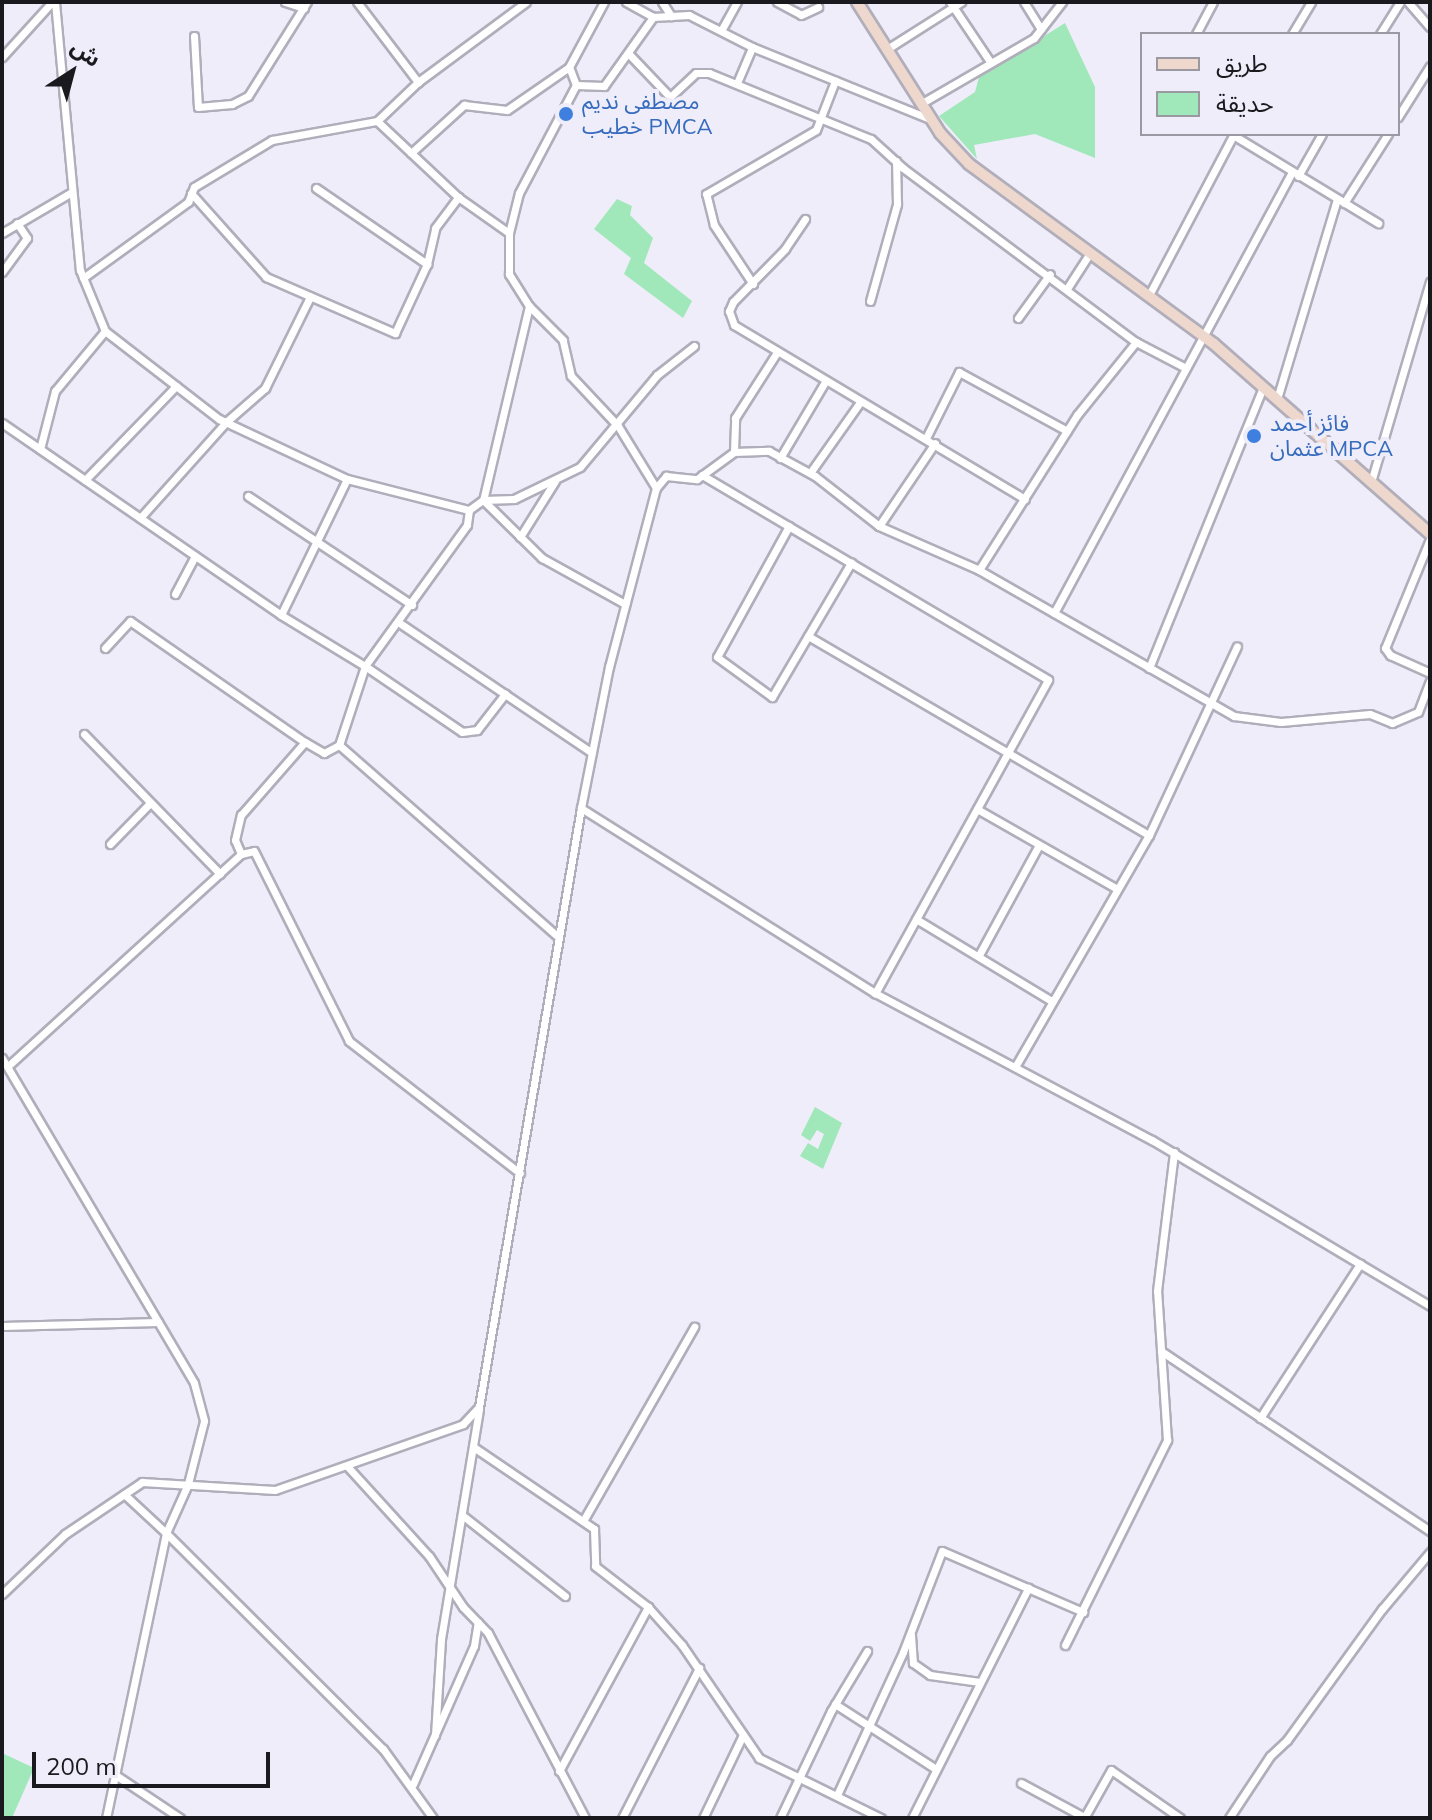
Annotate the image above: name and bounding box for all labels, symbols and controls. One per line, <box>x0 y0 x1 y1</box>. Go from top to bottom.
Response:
north arrow <box>32 32 112 112</box>
text: ش <box>66 32 107 73</box>
legend <box>1140 32 1400 136</box>
text: طريق <box>1216 48 1268 78</box>
place label: مصطفى نديم خطيب PMCA <box>582 88 713 140</box>
text: حديقة <box>1216 88 1274 118</box>
marker: مصطفى نديم خطيب PMCA <box>557 105 575 123</box>
place label: فائز أحمد عثمان MPCA <box>1270 410 1393 462</box>
marker: فائز أحمد عثمان MPCA <box>1245 427 1263 445</box>
scale bar <box>36 1736 274 1786</box>
text: 200 m <box>46 1751 117 1781</box>

